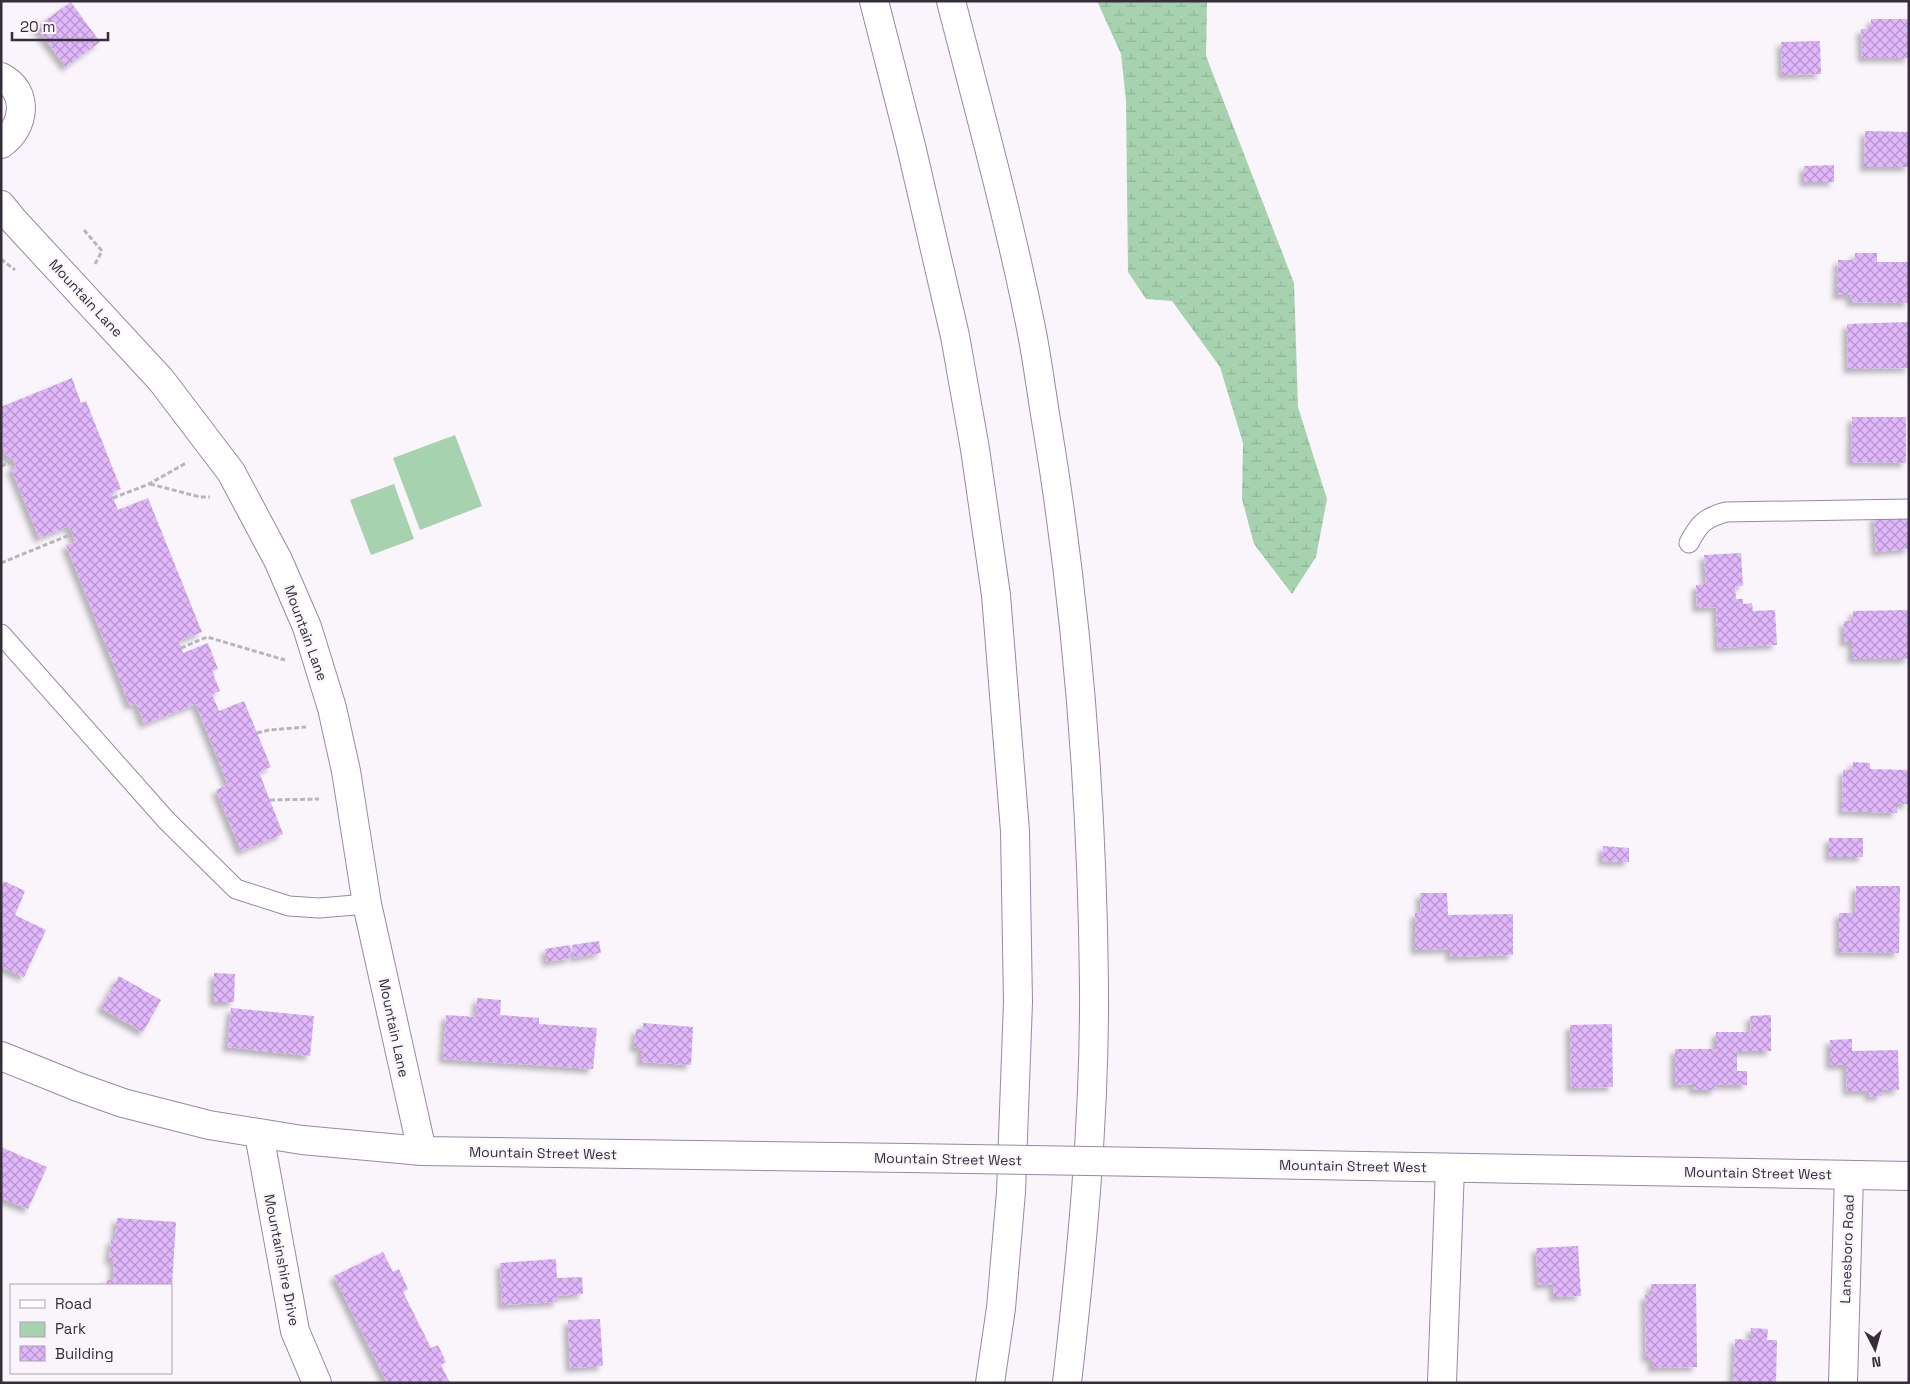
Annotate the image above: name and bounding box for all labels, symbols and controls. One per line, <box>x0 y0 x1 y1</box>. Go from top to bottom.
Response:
scale bar <box>12 10 109 42</box>
text: 20 m <box>20 17 55 36</box>
street label: Mountain Lane <box>45 255 127 341</box>
street label: Mountain Lane <box>280 583 332 683</box>
street label: Mountain Lane <box>375 977 413 1079</box>
street label: Mountain Street West <box>469 1143 617 1163</box>
street label: Mountain Street West <box>874 1149 1022 1169</box>
street label: Mountain Street West <box>1279 1156 1427 1176</box>
street label: Mountain Street West <box>1684 1163 1832 1183</box>
street label: Mountainshire Drive <box>260 1192 304 1328</box>
street label: Lanesboro Road <box>1836 1194 1858 1304</box>
legend <box>10 1284 172 1374</box>
text: Road <box>55 1294 92 1313</box>
text: Park <box>55 1319 86 1338</box>
north arrow <box>1850 1324 1900 1374</box>
text: Building <box>55 1344 114 1363</box>
text: N <box>1871 1352 1882 1371</box>

